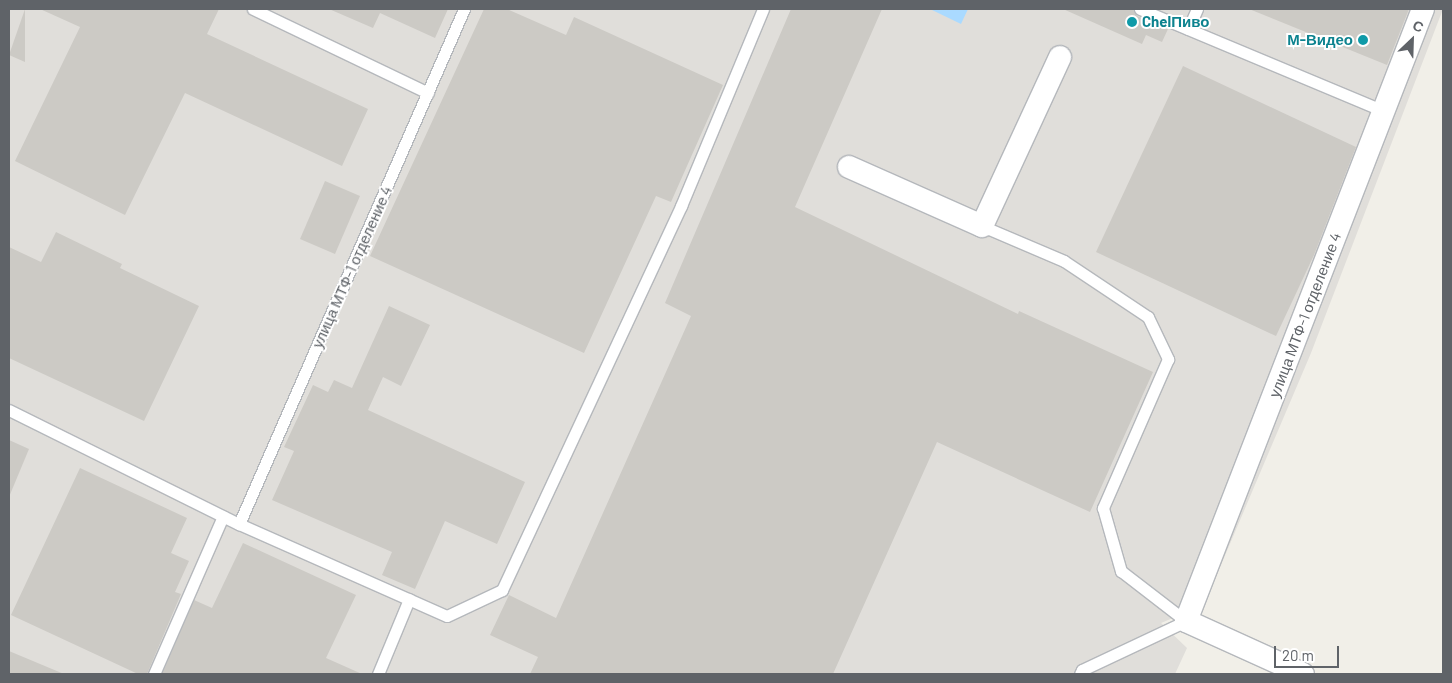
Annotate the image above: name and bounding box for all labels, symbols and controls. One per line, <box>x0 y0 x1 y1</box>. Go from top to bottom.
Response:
place label: ChelПиво <box>1142 13 1209 31</box>
north arrow <box>1387 15 1437 65</box>
marker: ChelПиво <box>1126 16 1138 28</box>
text: С <box>1410 16 1426 36</box>
place label: М-Видео <box>1287 31 1353 49</box>
marker: М-Видео <box>1357 34 1369 46</box>
street label: улица МТФ-1 отделение 4 <box>308 183 396 351</box>
street label: улица МТФ-1 отделение 4 <box>1265 230 1345 400</box>
scale bar <box>1277 636 1342 668</box>
text: 20 m <box>1282 646 1314 664</box>

